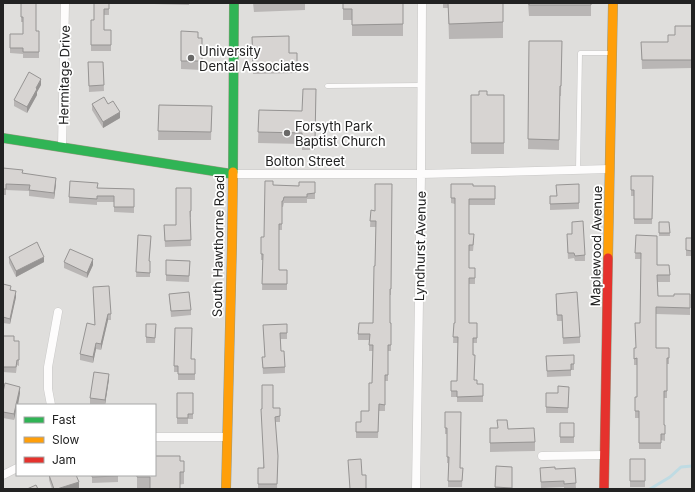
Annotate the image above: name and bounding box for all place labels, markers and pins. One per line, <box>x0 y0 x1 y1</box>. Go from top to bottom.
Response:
place label: University Dental Associates <box>199 43 309 74</box>
marker: University Dental Associates <box>186 53 196 63</box>
place label: Forsyth Park Baptist Church <box>295 118 386 149</box>
marker: Forsyth Park Baptist Church <box>282 128 292 138</box>

